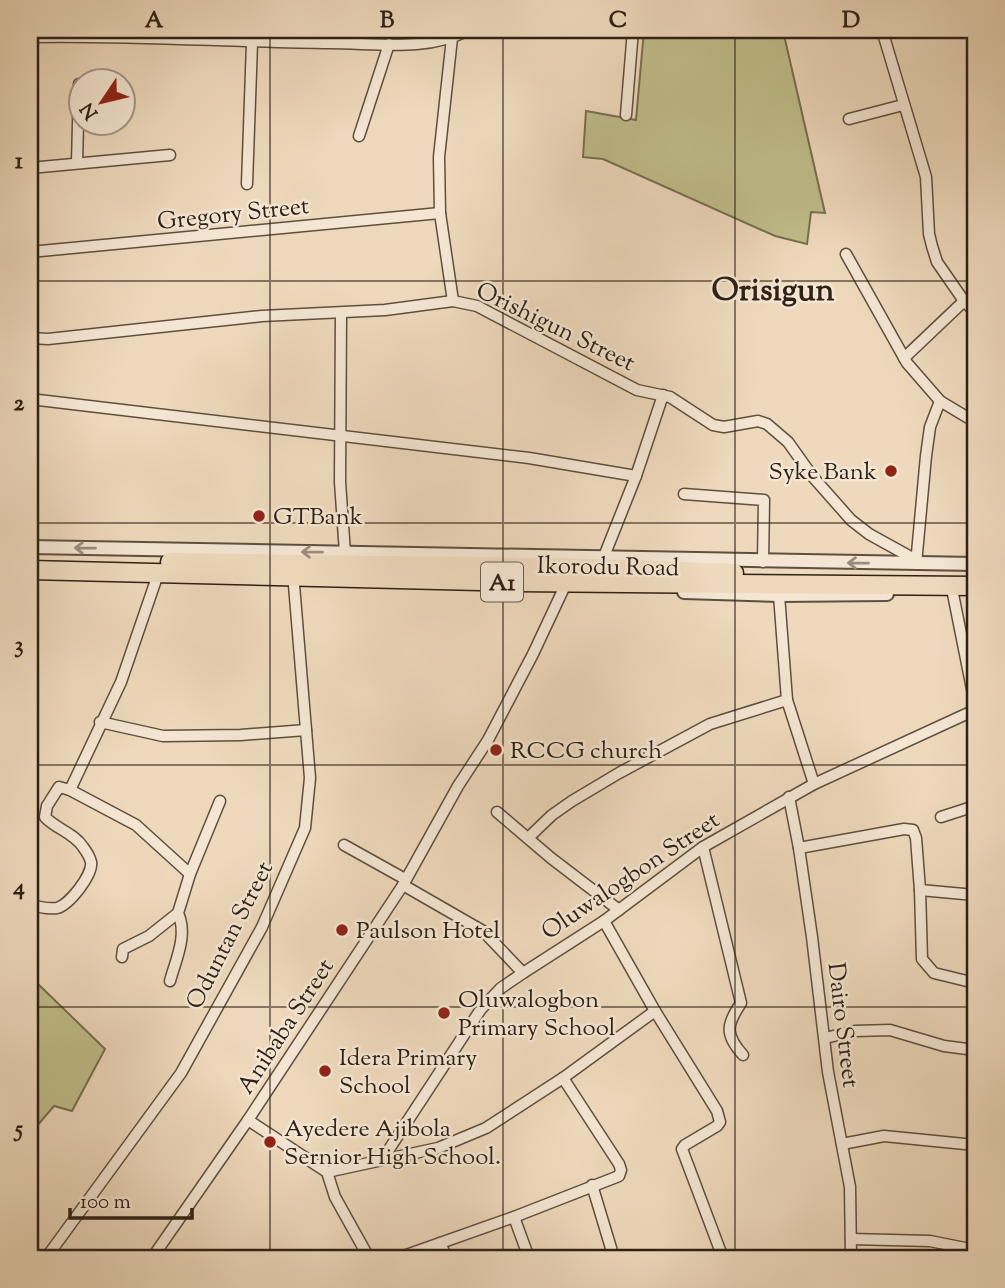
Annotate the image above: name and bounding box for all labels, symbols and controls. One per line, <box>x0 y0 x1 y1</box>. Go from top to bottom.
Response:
text: A <box>145 5 164 38</box>
text: B <box>380 5 395 38</box>
text: C <box>609 5 627 38</box>
text: D <box>842 5 860 38</box>
north arrow <box>66 66 136 136</box>
text: N <box>75 96 106 124</box>
text: 1 <box>15 146 23 179</box>
street label: Gregory Street <box>156 190 311 240</box>
district label: Orisigun <box>712 269 835 315</box>
street label: Orishigun Street <box>470 275 640 381</box>
text: 2 <box>14 388 25 421</box>
place label: Syke Bank <box>768 456 877 490</box>
marker: Syke Bank <box>883 463 899 479</box>
place label: GTBank <box>273 501 363 535</box>
marker: GTBank <box>251 508 267 524</box>
one-way arrow <box>73 541 96 555</box>
one-way arrow <box>301 546 324 559</box>
street label: Ikorodu Road <box>536 550 680 586</box>
one-way arrow <box>847 556 870 570</box>
road number: A1 <box>481 562 523 602</box>
text: 3 <box>14 630 24 663</box>
place label: RCCG church <box>510 735 662 769</box>
marker: RCCG church <box>488 742 504 758</box>
street label: Oluwalogbon Street <box>535 804 727 949</box>
street label: Oduntan Street <box>179 856 283 1016</box>
text: 4 <box>12 872 25 905</box>
place label: Paulson Hotel <box>356 915 501 949</box>
marker: Paulson Hotel <box>334 922 350 938</box>
street label: Anibaba Street <box>230 953 343 1102</box>
street label: Dairo Street <box>817 961 867 1090</box>
place label: Oluwalogbon Primary School <box>458 984 616 1046</box>
marker: Oluwalogbon Primary School <box>436 1005 452 1021</box>
place label: Idera Primary School <box>339 1042 477 1104</box>
marker: Idera Primary School <box>317 1063 333 1079</box>
place label: Ayedere Ajibola Sernior High School. <box>284 1113 501 1175</box>
text: 5 <box>13 1114 23 1147</box>
marker: Ayedere Ajibola Sernior High School. <box>262 1134 278 1150</box>
scale bar <box>70 1176 192 1220</box>
text: 100 m <box>80 1188 131 1218</box>

